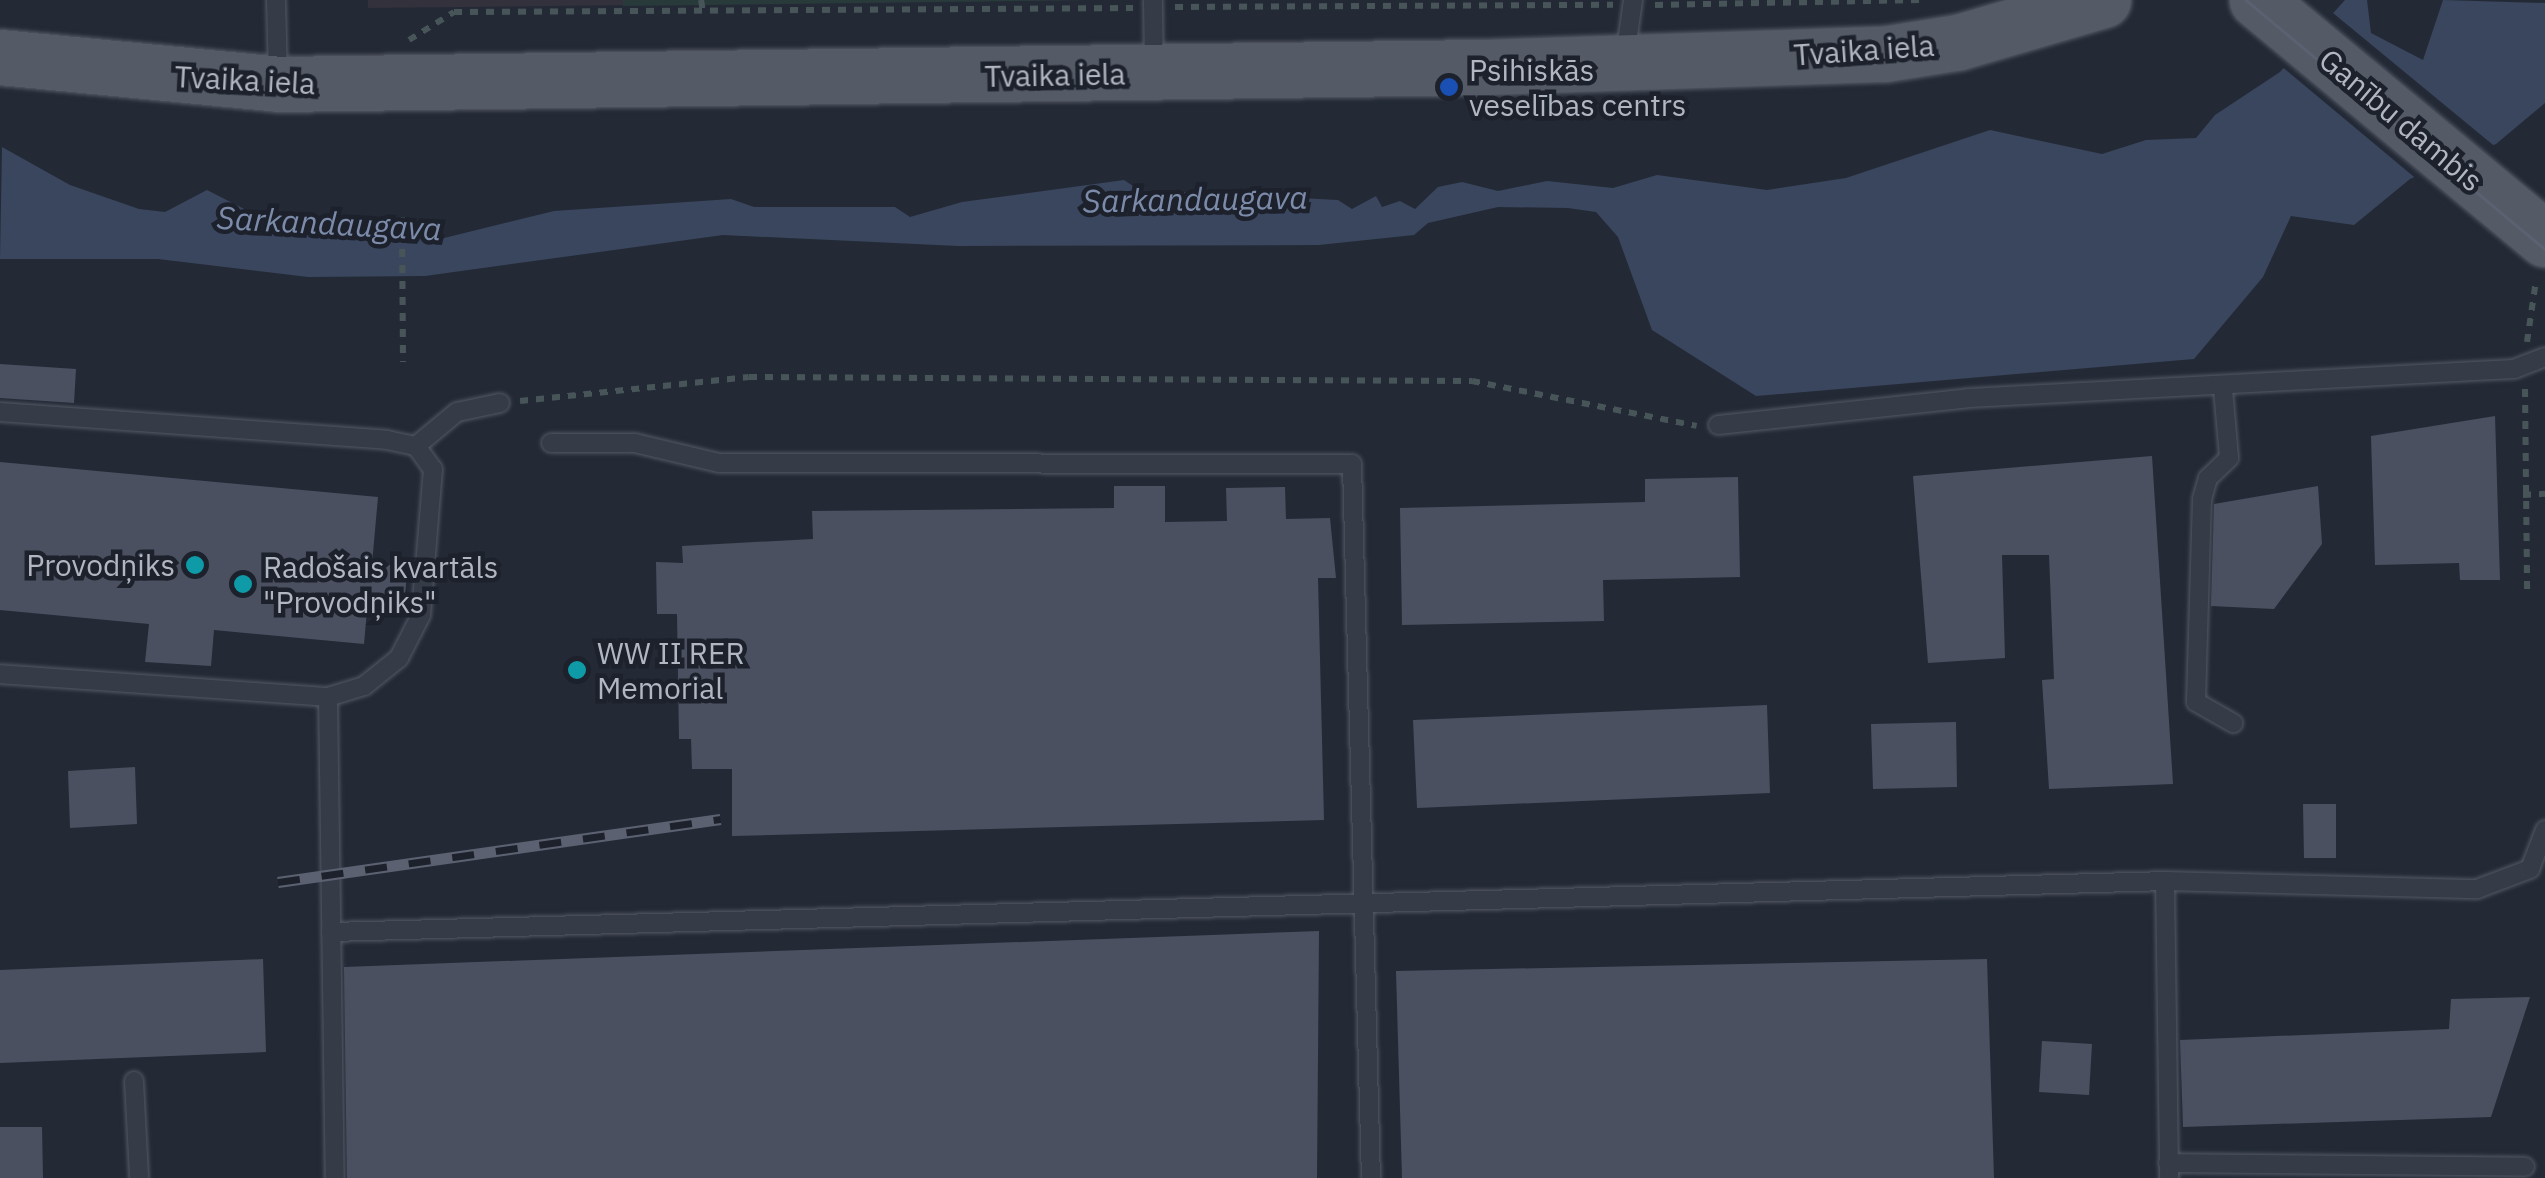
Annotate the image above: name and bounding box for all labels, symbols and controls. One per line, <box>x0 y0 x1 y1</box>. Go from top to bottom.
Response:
street label: Tvaika iela <box>1792 27 1936 73</box>
street label: Ganību dambis <box>2312 41 2490 199</box>
place label: Psihiskās veselības centrs <box>1469 52 1686 122</box>
street label: Tvaika iela <box>984 56 1126 94</box>
street label: Tvaika iela <box>174 58 316 102</box>
marker: Psihiskās veselības centrs <box>1438 76 1460 98</box>
water label: Sarkandaugava <box>1082 178 1308 220</box>
water label: Sarkandaugava <box>216 198 442 248</box>
place label: Provodņiks <box>26 547 175 583</box>
place label: Radošais kvartāls "Provodņiks" <box>263 549 498 620</box>
marker: Provodņiks <box>184 554 206 576</box>
marker: Radošais kvartāls "Provodņiks" <box>232 573 254 595</box>
place label: WW II RER Memorial <box>597 635 745 706</box>
marker: WW II RER Memorial <box>566 659 588 681</box>

